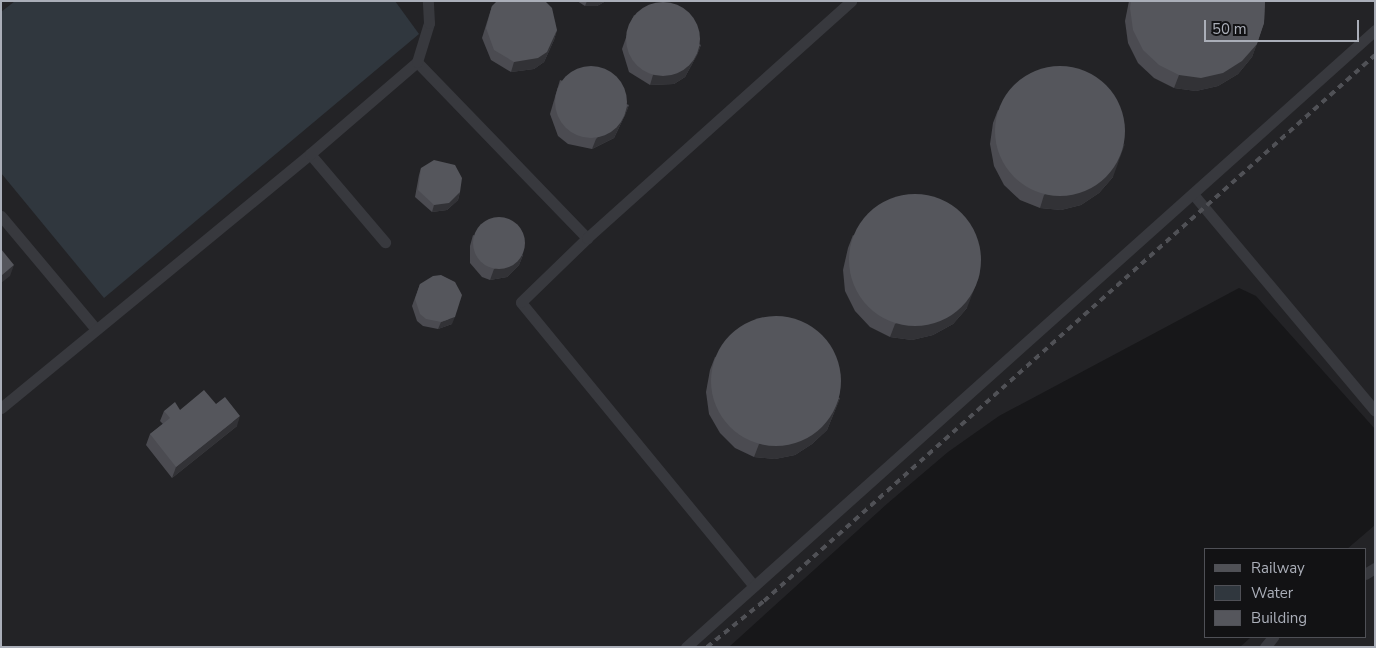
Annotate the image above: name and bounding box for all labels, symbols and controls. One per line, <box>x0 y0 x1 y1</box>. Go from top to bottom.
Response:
scale bar <box>1206 10 1361 42</box>
text: 50 m <box>1212 19 1247 39</box>
legend <box>1204 548 1366 638</box>
text: Railway <box>1251 558 1305 578</box>
text: Water <box>1251 583 1293 603</box>
text: Building <box>1251 608 1307 628</box>

